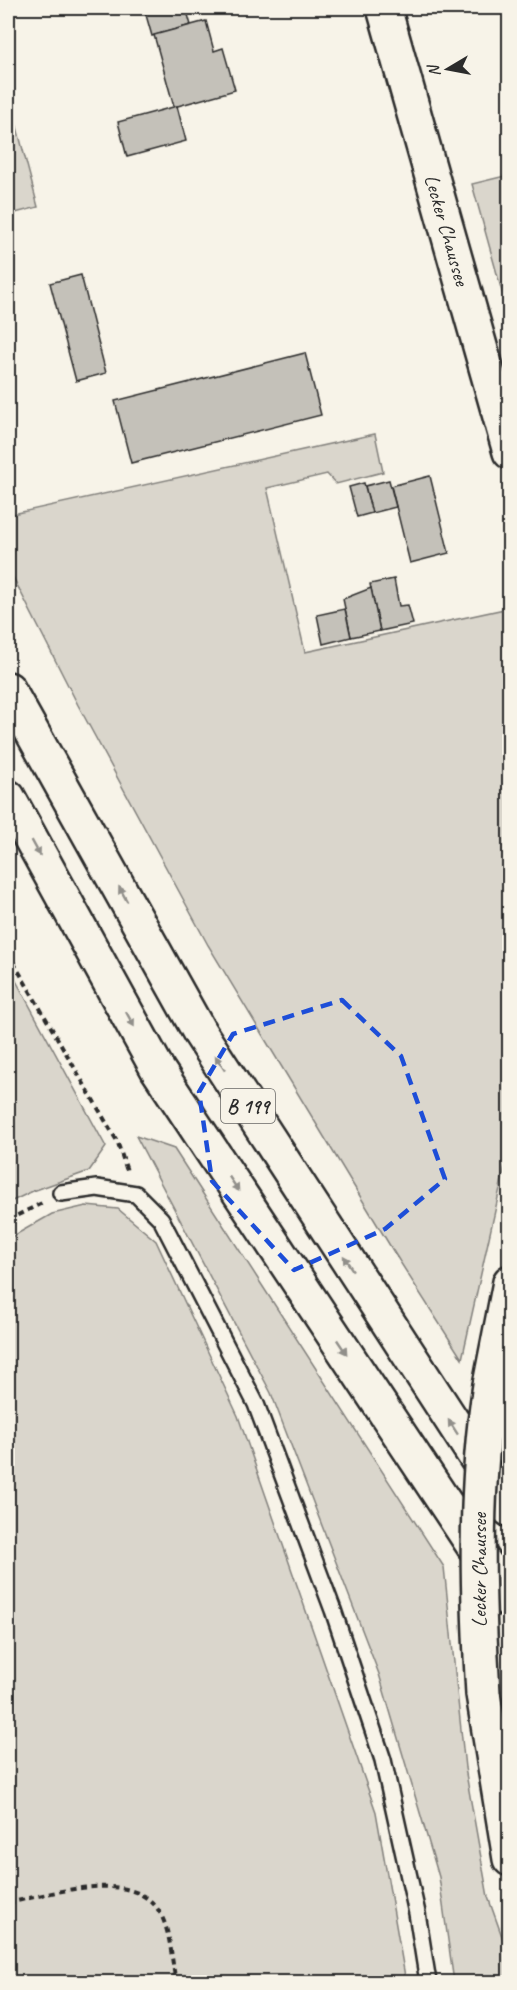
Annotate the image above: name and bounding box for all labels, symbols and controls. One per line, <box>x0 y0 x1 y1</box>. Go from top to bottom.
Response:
north arrow <box>418 39 478 99</box>
text: N <box>423 62 445 78</box>
street label: Lecker Chaussee <box>419 171 476 290</box>
one-way arrow <box>31 840 41 857</box>
one-way arrow <box>117 886 128 902</box>
one-way arrow <box>125 1011 135 1028</box>
one-way arrow <box>215 1055 226 1071</box>
road number: B 199 <box>221 1089 275 1123</box>
one-way arrow <box>228 1176 239 1192</box>
one-way arrow <box>342 1255 354 1271</box>
one-way arrow <box>336 1338 347 1355</box>
one-way arrow <box>448 1419 459 1435</box>
street label: Lecker Chaussee <box>466 1512 492 1627</box>

